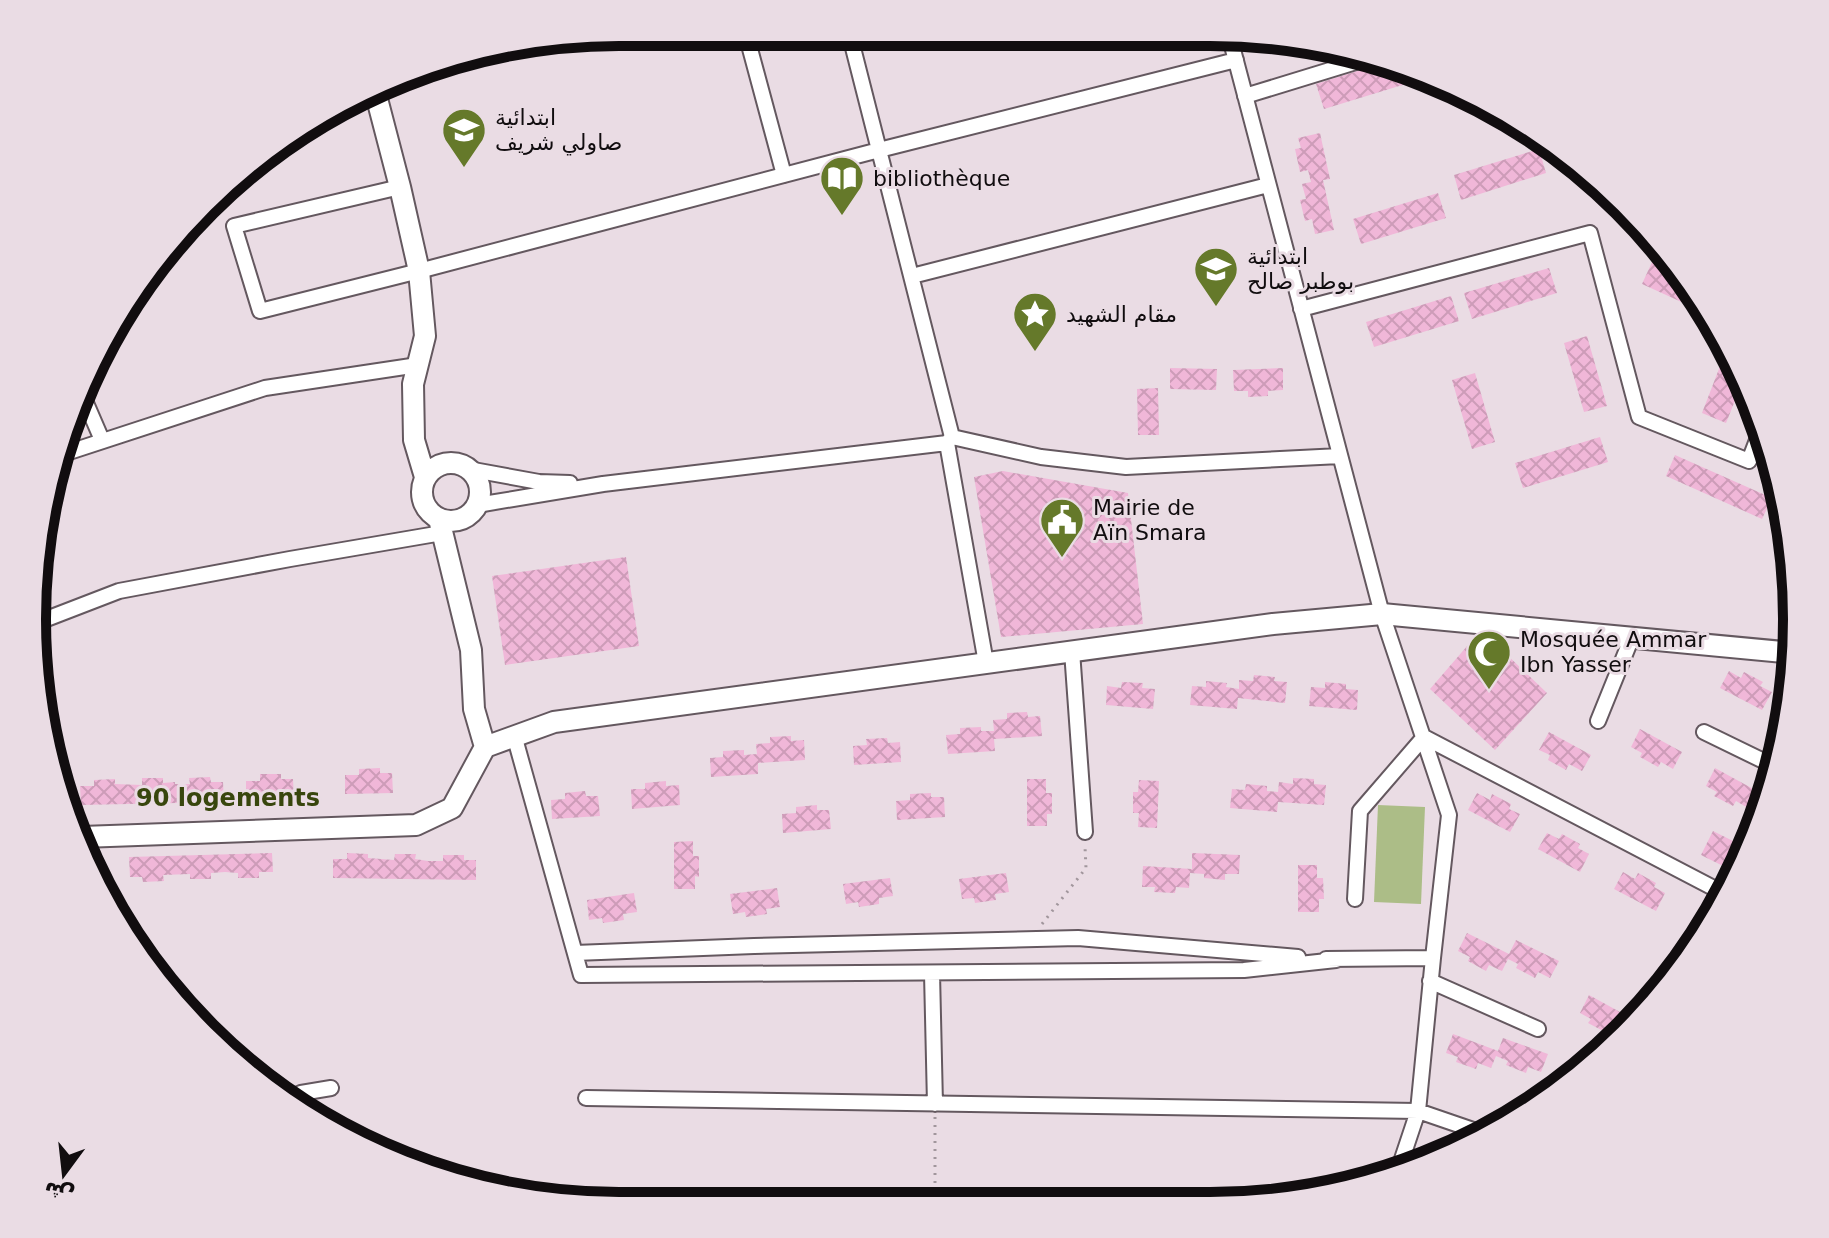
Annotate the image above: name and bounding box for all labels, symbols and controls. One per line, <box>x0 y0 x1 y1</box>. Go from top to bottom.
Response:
place label: ابتدائية صاولي شريف <box>495 105 623 156</box>
school or university icon: ابتدائية صاولي شريف <box>440 106 488 169</box>
library icon: bibliothèque <box>818 154 866 217</box>
place label: bibliothèque <box>873 166 1010 191</box>
place label: ابتدائية بوطبر صالح <box>1247 244 1354 294</box>
school or university icon: ابتدائية بوطبر صالح <box>1192 245 1240 308</box>
place icon: مقام الشهيد <box>1011 290 1059 353</box>
place label: مقام الشهيد <box>1066 302 1177 327</box>
place label: Mairie de Aïn Smara <box>1093 495 1207 545</box>
public building icon: Mairie de Aïn Smara <box>1038 496 1086 559</box>
place label: Mosquée Ammar Ibn Yasser <box>1520 627 1707 677</box>
mosque icon: Mosquée Ammar Ibn Yasser <box>1465 628 1513 691</box>
district label: 90 logements <box>136 784 320 812</box>
north arrow <box>24 1134 104 1214</box>
text: ش <box>41 1177 77 1209</box>

